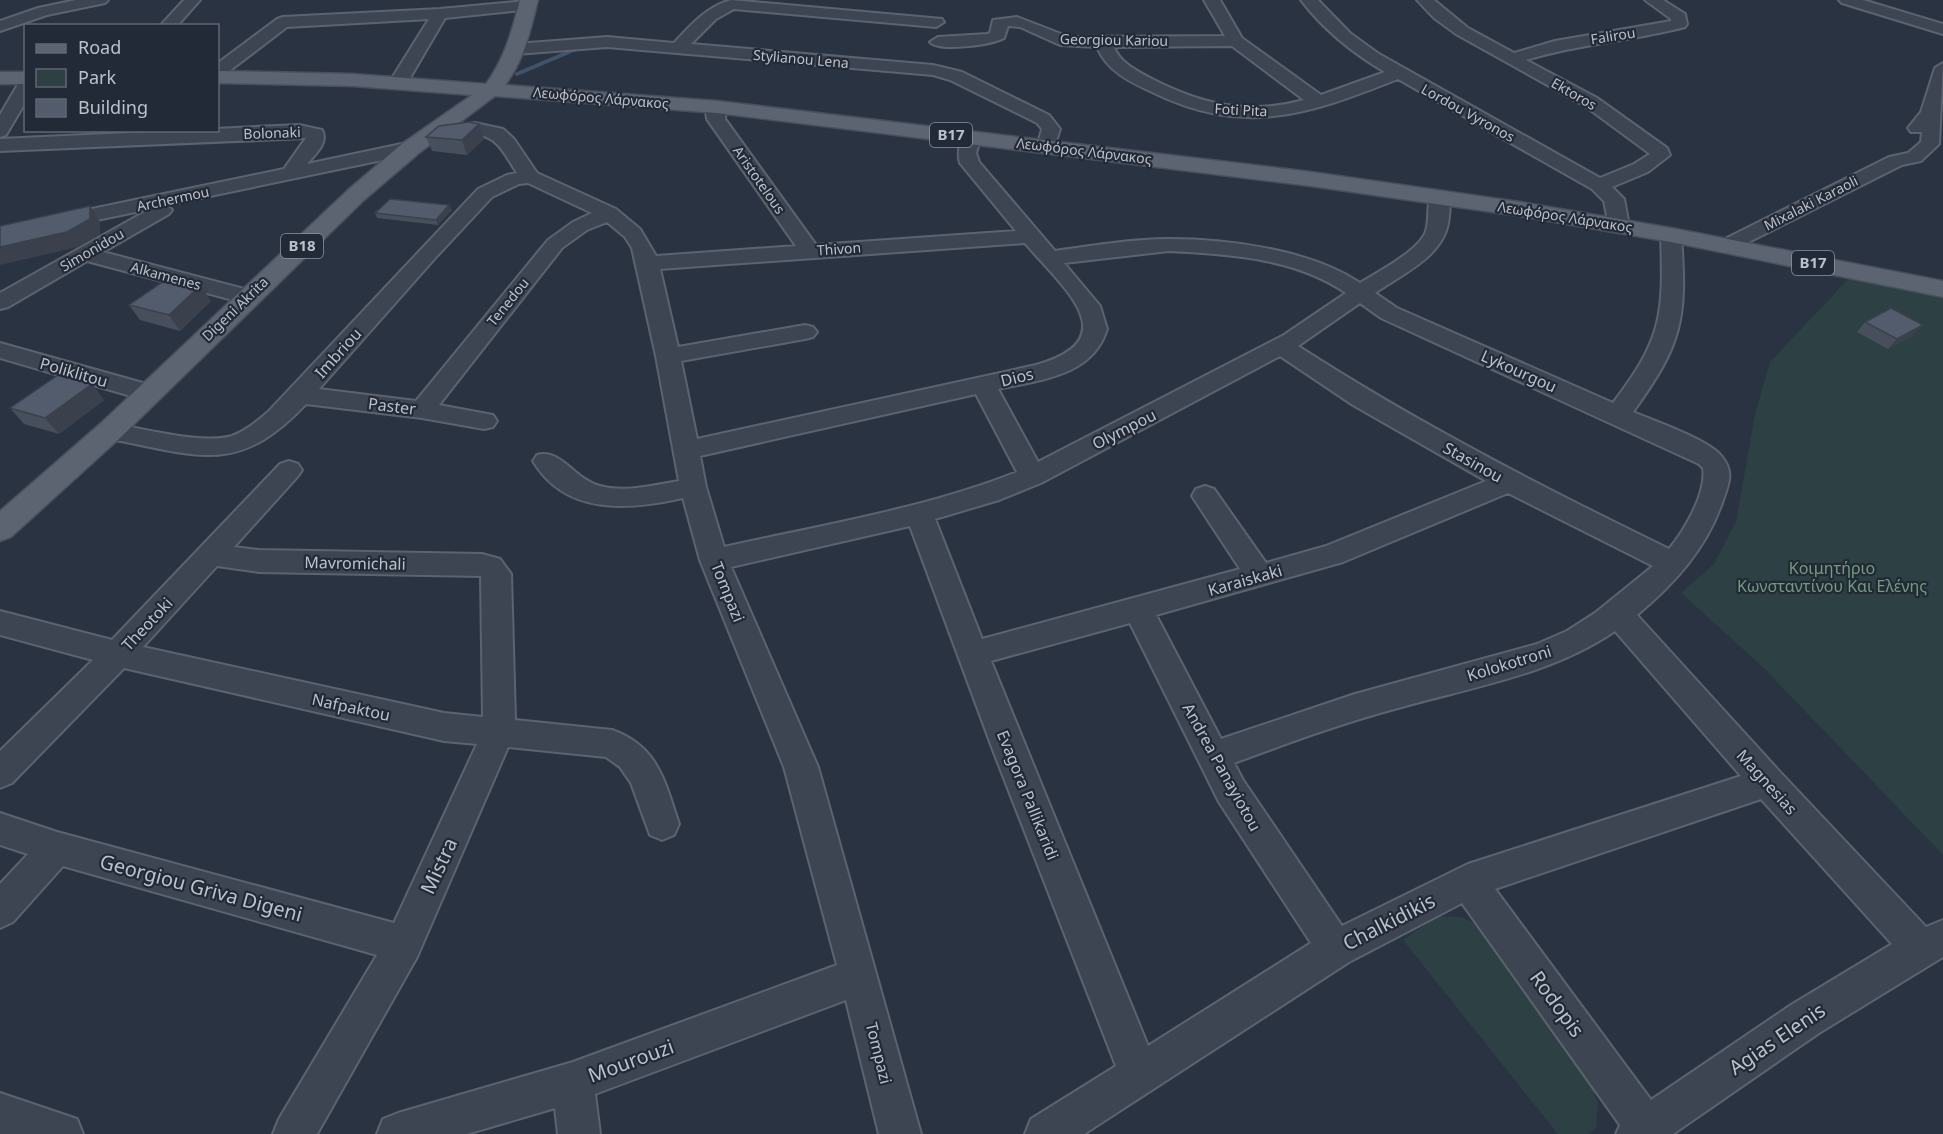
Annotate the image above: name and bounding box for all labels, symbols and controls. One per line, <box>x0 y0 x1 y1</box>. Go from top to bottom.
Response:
street label: Falirou <box>1589 23 1637 48</box>
legend <box>24 24 219 132</box>
street label: Georgiou Kariou <box>1060 29 1168 50</box>
text: Road <box>78 35 121 59</box>
street label: Stylianou Lena <box>752 45 850 72</box>
text: Park <box>78 65 116 89</box>
street label: Ektoros <box>1548 73 1601 114</box>
street label: Lordou Vyronos <box>1418 79 1519 146</box>
street label: Λεωφόρος Λάρνακος <box>532 82 670 113</box>
text: Building <box>78 95 148 119</box>
street label: Foti Pita <box>1214 99 1268 120</box>
street label: Bolonaki <box>243 122 301 143</box>
road number: B17 <box>930 123 972 147</box>
street label: Λεωφόρος Λάρνακος <box>1015 133 1153 168</box>
street label: Aristotelous <box>729 142 790 218</box>
street label: Mixalaki Karaoli <box>1760 171 1861 234</box>
street label: Archermou <box>135 182 211 215</box>
street label: Λεωφόρος Λάρνακος <box>1496 196 1634 237</box>
street label: Simonidou <box>56 224 127 276</box>
road number: B18 <box>281 234 323 258</box>
street label: Thivon <box>816 237 862 260</box>
road number: B17 <box>1792 251 1834 275</box>
street label: Alkamenes <box>129 257 204 294</box>
street label: Digeni Akrita <box>197 272 272 345</box>
street label: Tenedou <box>482 274 533 330</box>
street label: Imbriou <box>310 323 366 383</box>
street label: Lykourgou <box>1478 345 1560 397</box>
street label: Poliklitou <box>37 352 111 392</box>
street label: Dios <box>998 362 1036 392</box>
street label: Paster <box>367 392 417 420</box>
street label: Olympou <box>1088 404 1160 454</box>
street label: Stasinou <box>1439 437 1507 487</box>
street label: Mavromichali <box>304 551 406 575</box>
park label: Κοιμητήριο Κωνσταντίνου Και Ελένης <box>1737 557 1927 597</box>
street label: Tompazi <box>706 559 750 625</box>
street label: Karaiskaki <box>1205 559 1285 601</box>
street label: Theotoki <box>117 593 177 655</box>
street label: Kolokotroni <box>1464 640 1554 686</box>
street label: Nafpaktou <box>310 688 392 726</box>
street label: Andrea Panayiotou <box>1178 699 1266 835</box>
street label: Evagora Pallikaridi <box>992 727 1064 863</box>
street label: Magnesias <box>1732 745 1802 819</box>
street label: Mistra <box>414 833 463 898</box>
street label: Georgiou Griva Digeni <box>97 847 305 928</box>
street label: Chalkidikis <box>1338 887 1440 956</box>
street label: Rodopis <box>1524 965 1591 1042</box>
street label: Agias Elenis <box>1723 996 1830 1081</box>
street label: Tompazi <box>861 1020 897 1086</box>
street label: Mourouzi <box>584 1033 677 1089</box>

